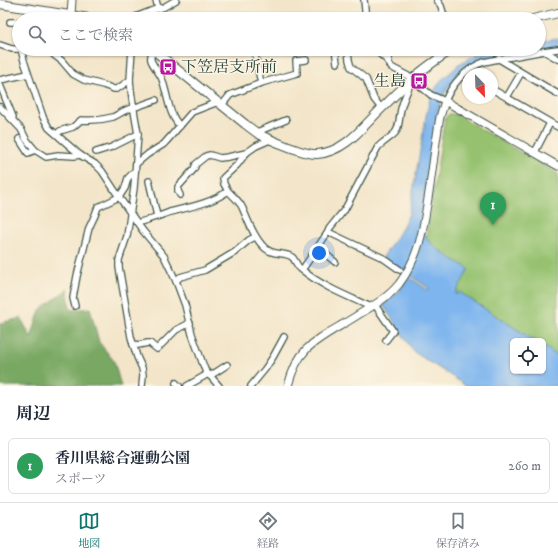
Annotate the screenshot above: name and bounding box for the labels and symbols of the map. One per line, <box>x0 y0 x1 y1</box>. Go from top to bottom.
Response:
bus stop icon: 下笠居支所前 <box>158 57 178 77</box>
place label: 下笠居支所前 <box>181 57 277 77</box>
north arrow <box>462 68 498 104</box>
place label: 生島 <box>374 71 406 91</box>
bus stop icon: 生島 <box>409 71 429 91</box>
pin: 1 <box>480 192 506 225</box>
your location <box>309 243 329 263</box>

